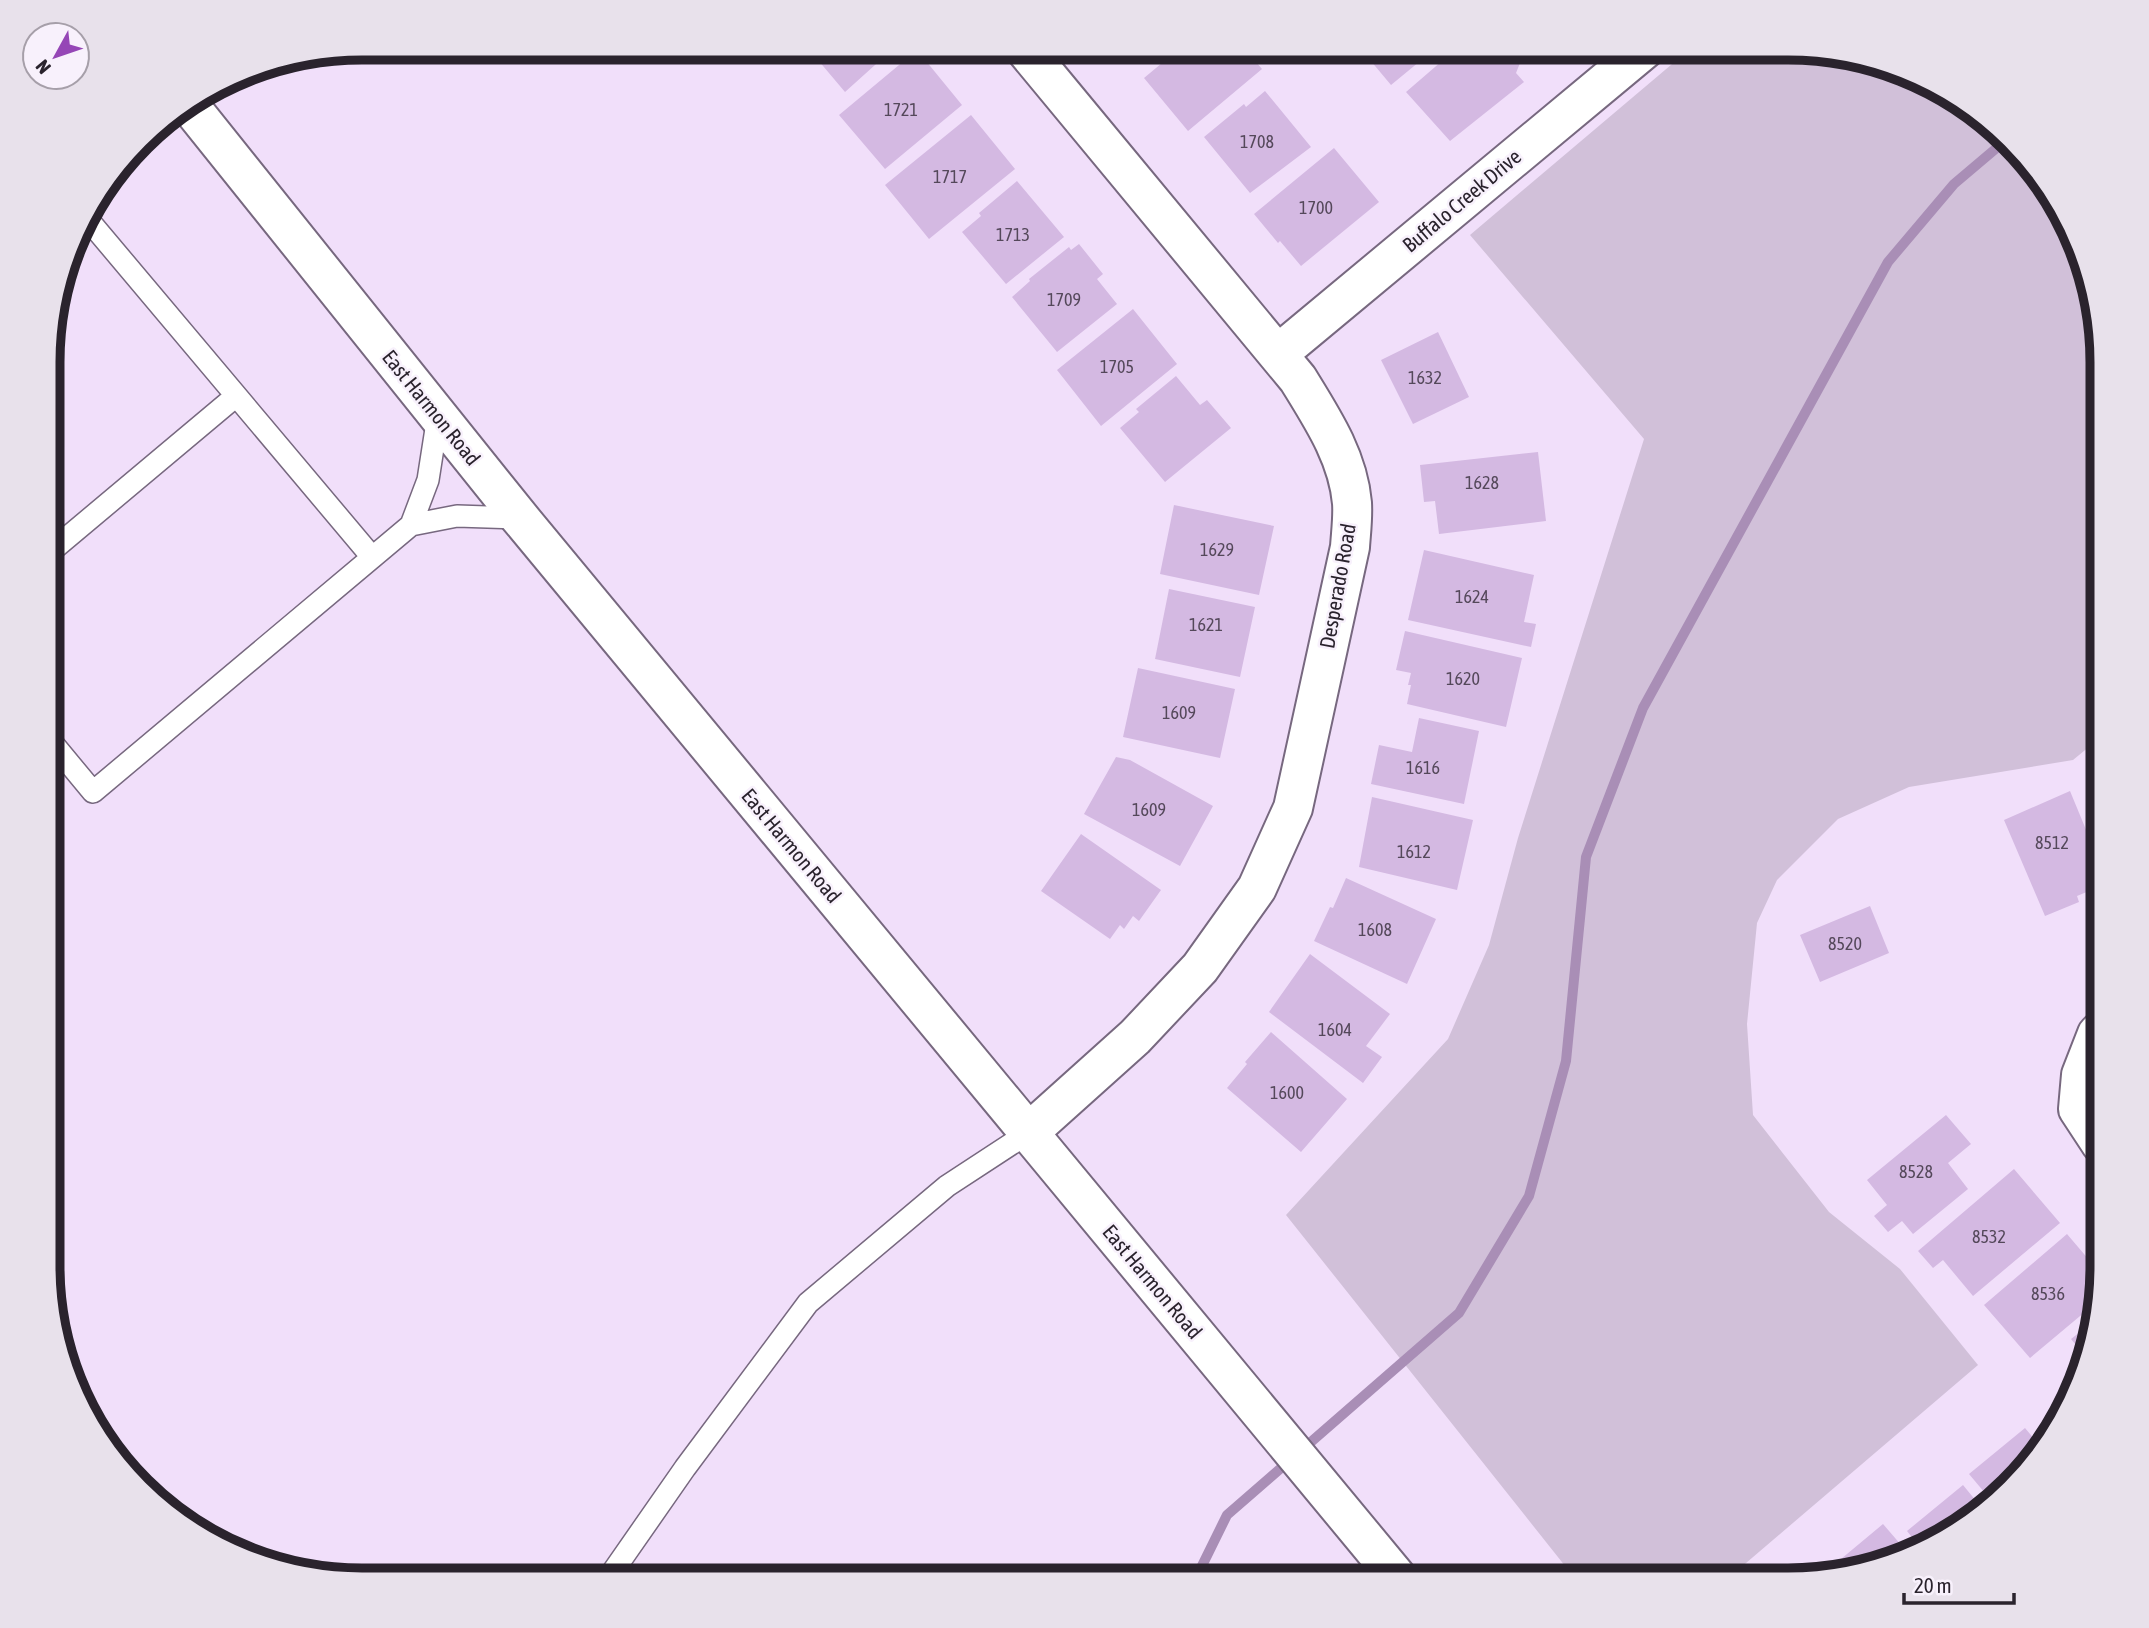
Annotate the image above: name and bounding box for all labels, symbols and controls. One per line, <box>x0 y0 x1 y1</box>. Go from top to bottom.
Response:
north arrow <box>21 21 91 91</box>
text: N <box>31 56 55 78</box>
house number: 1721 <box>884 99 918 120</box>
house number: 1708 <box>1240 131 1274 152</box>
street label: Buffalo Creek Drive <box>1397 144 1525 257</box>
house number: 1717 <box>933 166 967 187</box>
house number: 1700 <box>1299 197 1333 218</box>
house number: 1713 <box>996 224 1030 245</box>
house number: 1709 <box>1047 289 1081 310</box>
street label: East Harmon Road <box>378 345 486 470</box>
house number: 1705 <box>1100 356 1134 377</box>
house number: 1632 <box>1408 367 1442 388</box>
house number: 1628 <box>1465 472 1499 493</box>
street label: Desperado Road <box>1314 521 1360 650</box>
house number: 1629 <box>1200 539 1234 560</box>
house number: 1624 <box>1455 586 1489 607</box>
house number: 1621 <box>1189 614 1223 635</box>
house number: 1620 <box>1446 668 1480 689</box>
house number: 1609 <box>1162 702 1196 723</box>
house number: 1616 <box>1406 757 1440 778</box>
street label: East Harmon Road <box>737 783 846 907</box>
house number: 1609 <box>1132 799 1166 820</box>
house number: 8512 <box>2035 832 2069 853</box>
house number: 1612 <box>1397 841 1431 862</box>
house number: 1608 <box>1358 919 1392 940</box>
house number: 8520 <box>1828 933 1862 954</box>
house number: 1604 <box>1318 1019 1352 1040</box>
house number: 1600 <box>1270 1082 1304 1103</box>
house number: 8528 <box>1899 1161 1933 1182</box>
street label: East Harmon Road <box>1098 1219 1207 1343</box>
house number: 8532 <box>1972 1226 2006 1247</box>
house number: 8536 <box>2031 1283 2065 1304</box>
scale bar <box>1904 1562 2014 1606</box>
text: 20 m <box>1914 1573 1952 1597</box>

